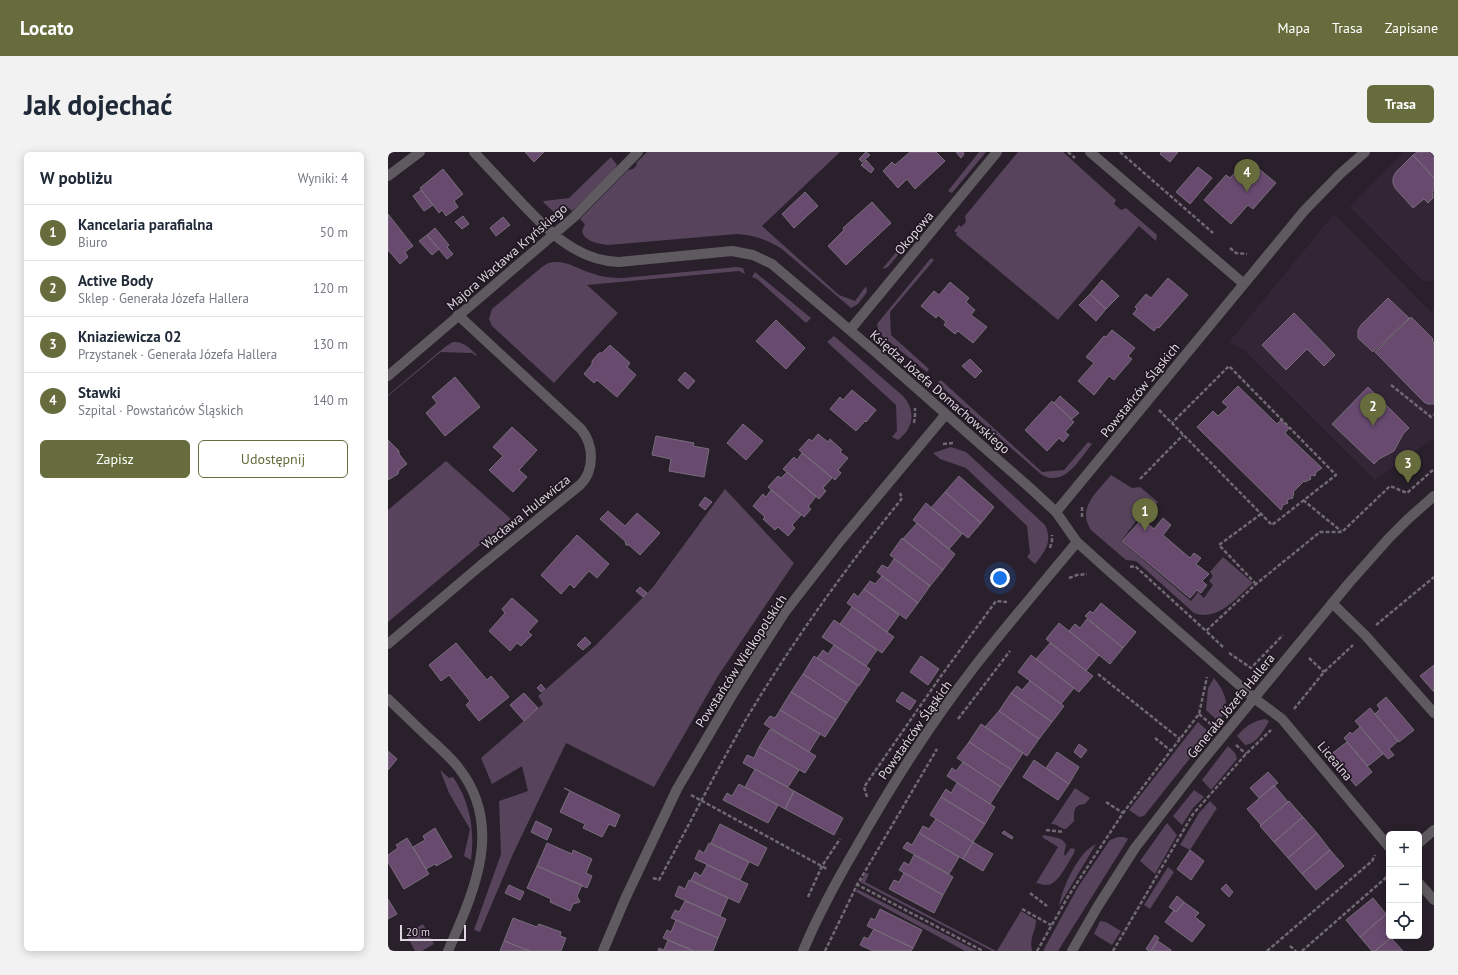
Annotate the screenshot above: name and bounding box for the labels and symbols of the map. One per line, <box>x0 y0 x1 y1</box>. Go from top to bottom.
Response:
pin: 4 <box>1234 159 1260 192</box>
street label: Majora Wacława Kryńskiego <box>443 200 571 314</box>
street label: Okopowa <box>891 208 937 258</box>
street label: Księdza Józefa Domachowskiego <box>866 327 1014 458</box>
street label: Powstańców Śląskich <box>1097 339 1183 441</box>
pin: 2 <box>1360 393 1386 426</box>
pin: 3 <box>1395 450 1421 483</box>
street label: Wacława Hulewicza <box>478 471 574 553</box>
pin: 1 <box>1132 498 1158 531</box>
your location <box>990 568 1010 588</box>
street label: Powstańców Wielkopolskich <box>692 591 790 731</box>
street label: Generała Józefa Hallera <box>1184 650 1278 762</box>
street label: Powstańców Śląskich <box>874 677 956 783</box>
street label: Licealna <box>1314 738 1356 784</box>
scale bar <box>400 923 466 942</box>

